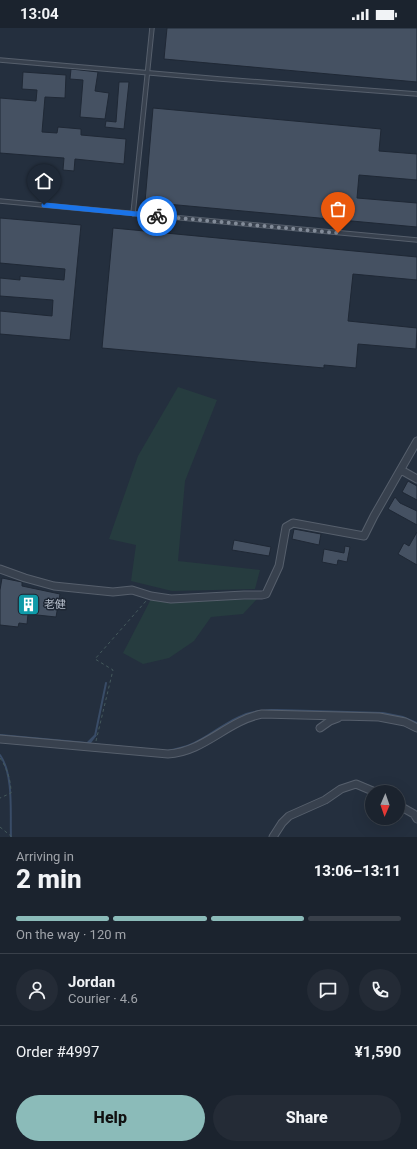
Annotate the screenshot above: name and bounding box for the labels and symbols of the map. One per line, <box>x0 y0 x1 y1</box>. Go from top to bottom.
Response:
pin <box>27 164 61 205</box>
pin <box>321 192 355 233</box>
courier <box>137 196 177 236</box>
building icon: 老健 <box>16 591 42 617</box>
place label: 老健 <box>44 598 66 611</box>
north arrow <box>365 785 405 825</box>

